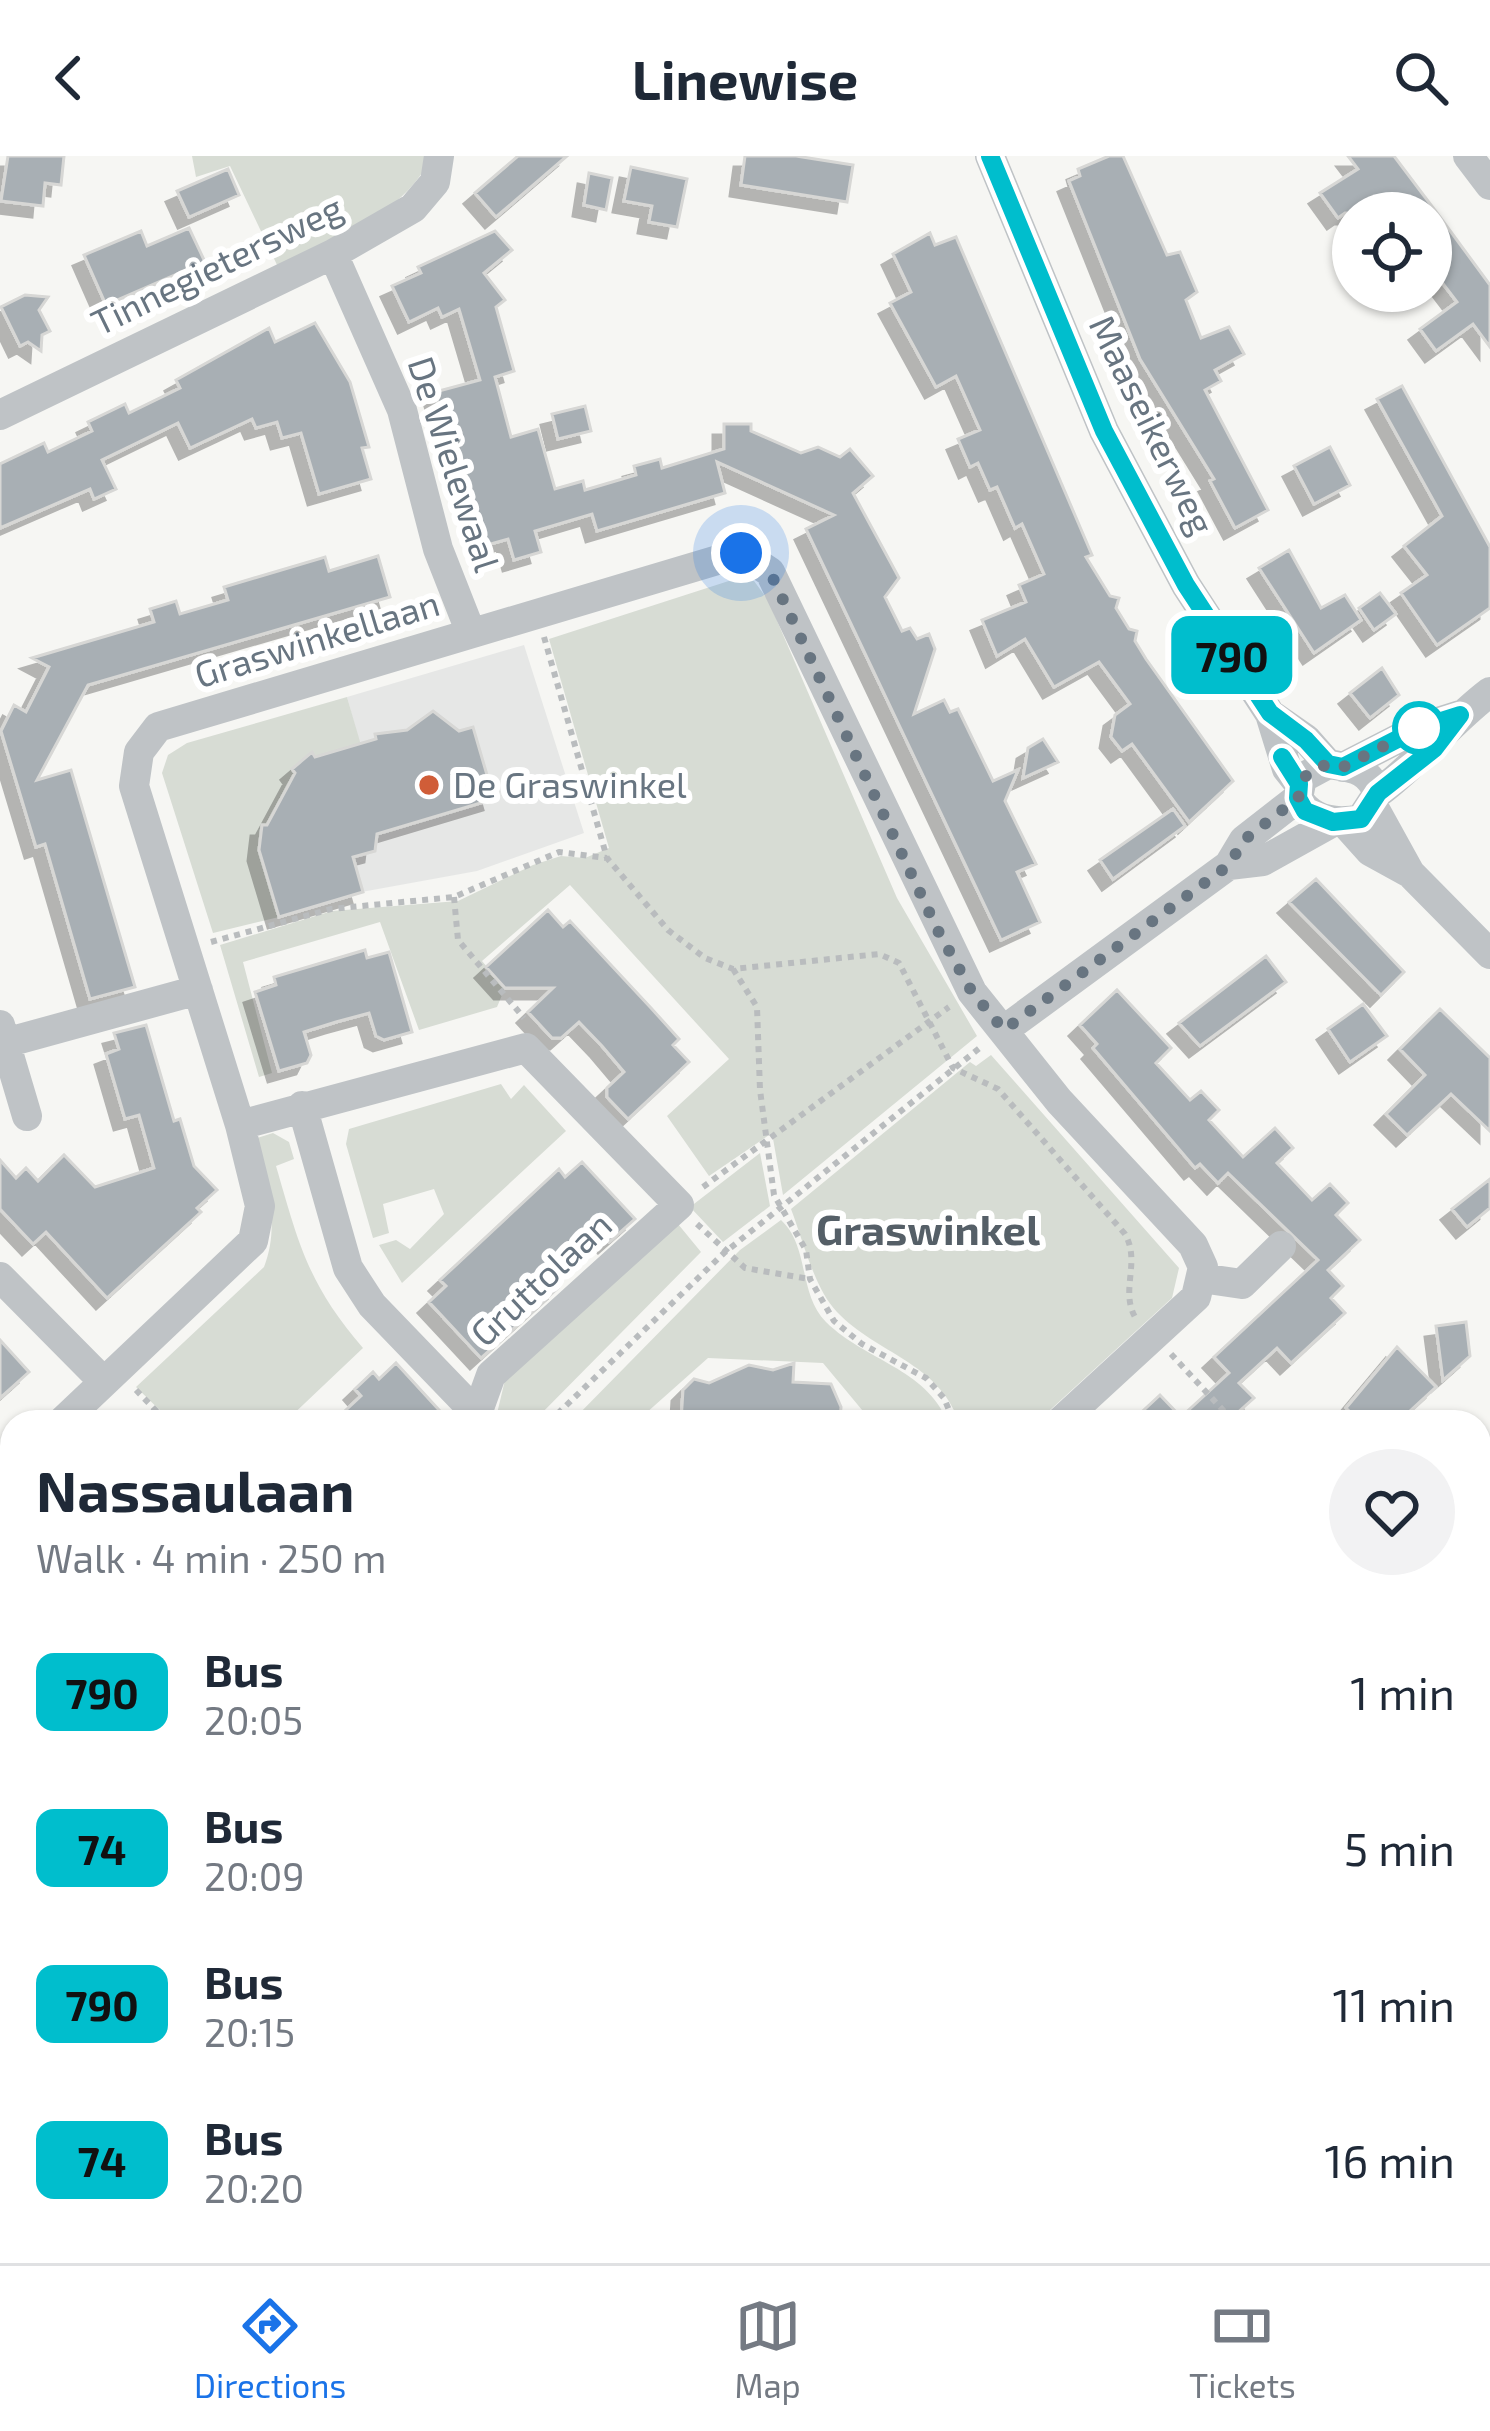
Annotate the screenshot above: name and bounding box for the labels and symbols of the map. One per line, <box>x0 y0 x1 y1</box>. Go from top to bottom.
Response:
street label: Tinnegietersweg <box>84 184 349 343</box>
street label: Maaseikerweg <box>1082 308 1225 541</box>
street label: De Wielewaal <box>401 351 510 577</box>
your location <box>711 523 771 583</box>
street label: Graswinkellaan <box>189 580 444 695</box>
line badge: 790 <box>1163 616 1301 694</box>
unlabelled marker <box>1394 703 1444 753</box>
place label: De Graswinkel <box>453 762 687 805</box>
marker: De Graswinkel <box>416 772 442 798</box>
street label: Gruttolaan <box>461 1202 619 1354</box>
district label: Graswinkel <box>816 1203 1040 1253</box>

